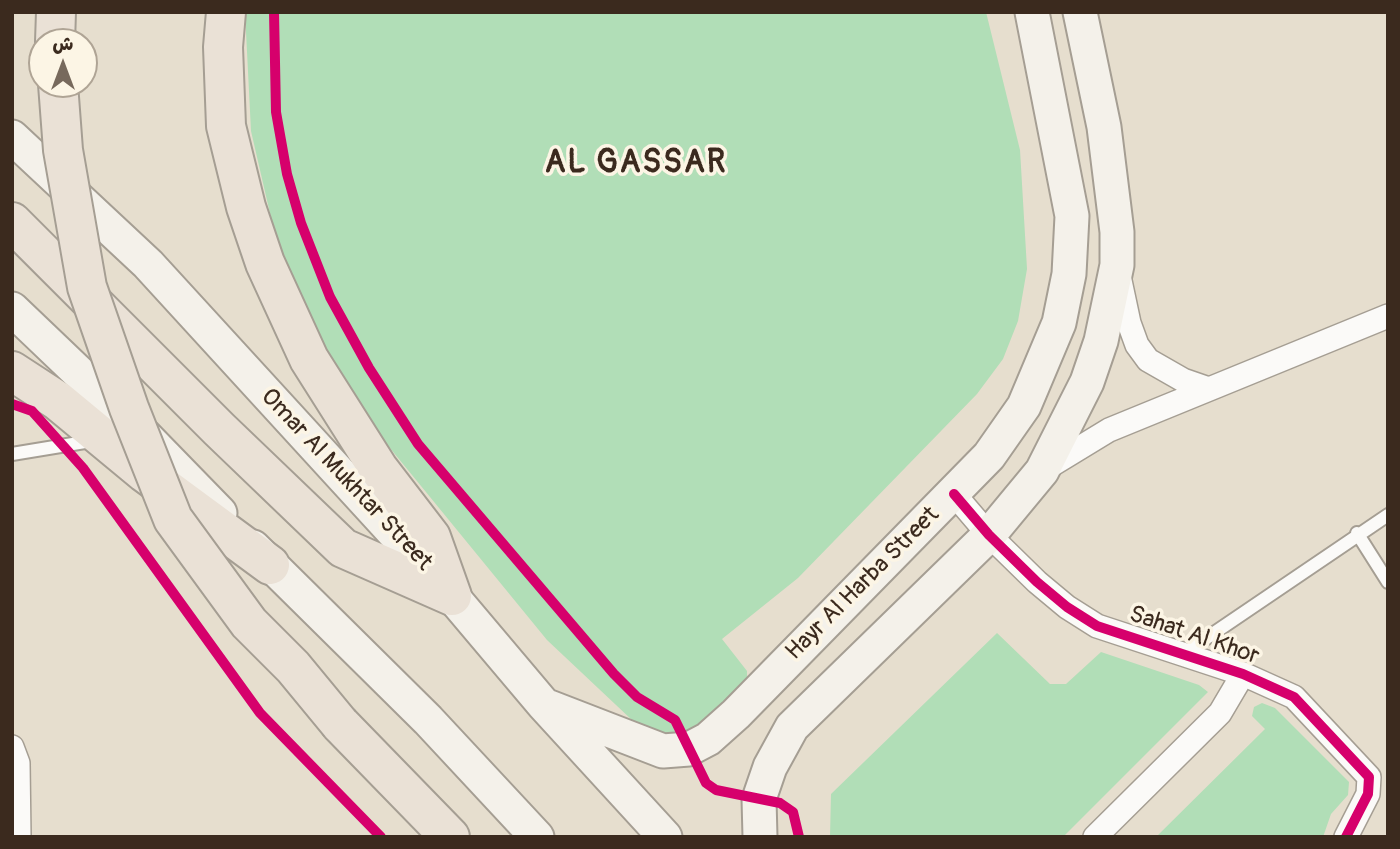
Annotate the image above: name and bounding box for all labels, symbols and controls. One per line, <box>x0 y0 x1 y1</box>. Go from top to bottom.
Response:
north arrow <box>28 28 98 98</box>
text: ش <box>53 32 73 56</box>
district label: AL GASSAR <box>546 145 726 183</box>
street label: Omar Al Mukhtar Street <box>254 383 438 577</box>
street label: Hayr Al Harba Street <box>780 501 946 667</box>
street label: Sahat Al Khor <box>1125 600 1263 672</box>

